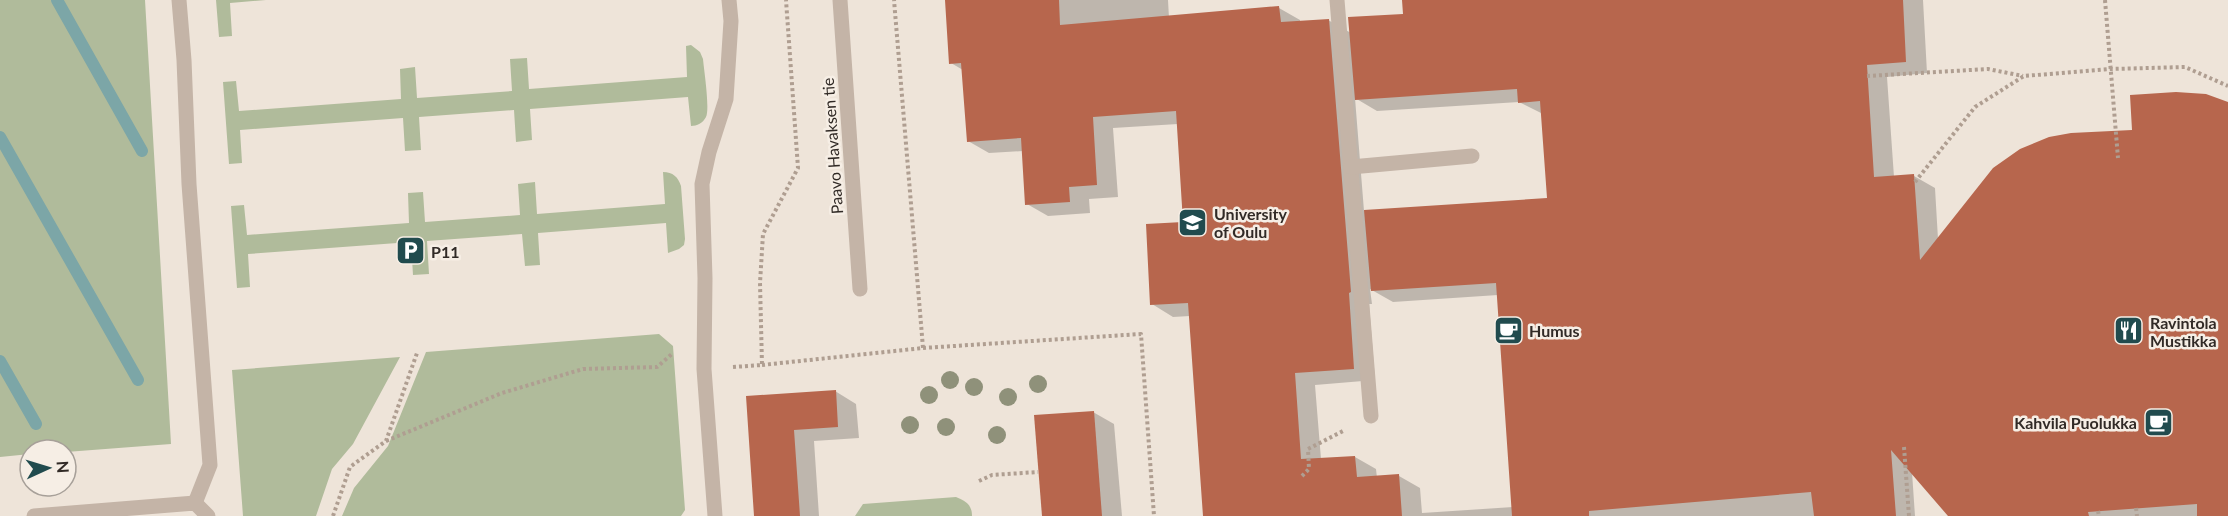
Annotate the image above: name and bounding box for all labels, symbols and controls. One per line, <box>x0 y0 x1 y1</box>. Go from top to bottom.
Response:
street label: Paavo Havaksen tie <box>818 77 846 215</box>
place label: University of Oulu <box>1214 204 1287 241</box>
school or university icon: University of Oulu <box>1177 206 1209 238</box>
parking icon: P11 <box>394 235 426 267</box>
place label: P11 <box>431 242 459 261</box>
place label: Ravintola Mustikka <box>2150 313 2217 350</box>
cafe icon: Humus <box>1492 314 1524 346</box>
restaurant icon: Ravintola Mustikka <box>2113 315 2145 347</box>
place label: Humus <box>1529 321 1580 340</box>
cafe icon: Kahvila Puolukka <box>2142 406 2174 438</box>
place label: Kahvila Puolukka <box>2014 413 2137 432</box>
north arrow <box>18 438 78 498</box>
text: N <box>54 460 73 474</box>

